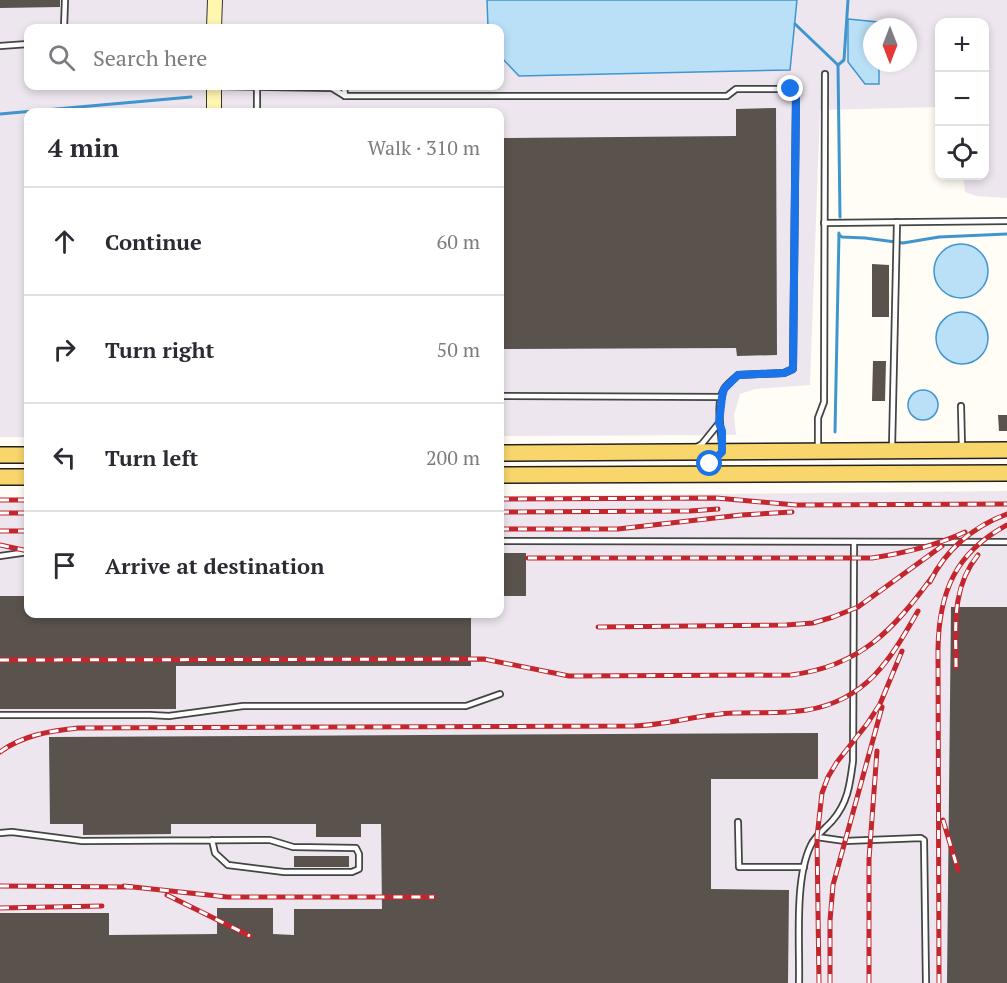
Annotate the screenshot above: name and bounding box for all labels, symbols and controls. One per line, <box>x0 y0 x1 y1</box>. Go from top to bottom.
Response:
north arrow <box>863 18 917 72</box>
map controls <box>935 18 989 180</box>
button: + <box>935 18 989 72</box>
search box <box>24 24 504 90</box>
icon: search <box>45 41 78 74</box>
text: Search here <box>93 43 207 72</box>
button: − <box>935 72 989 126</box>
route end <box>777 75 803 101</box>
button: locate <box>935 126 989 180</box>
text: 4 min <box>48 130 119 164</box>
text: Walk · 310 m <box>368 134 480 161</box>
icon: ahead <box>48 225 81 258</box>
text: Continue <box>105 227 202 256</box>
text: 60 m <box>437 228 480 255</box>
icon: right <box>48 333 81 366</box>
text: Turn right <box>105 335 214 364</box>
text: 50 m <box>437 336 480 363</box>
icon: left <box>48 441 81 474</box>
text: Turn left <box>105 443 198 472</box>
text: 200 m <box>426 444 480 471</box>
route start <box>696 450 722 476</box>
icon: arrive <box>48 549 81 582</box>
text: Arrive at destination <box>105 551 324 580</box>

